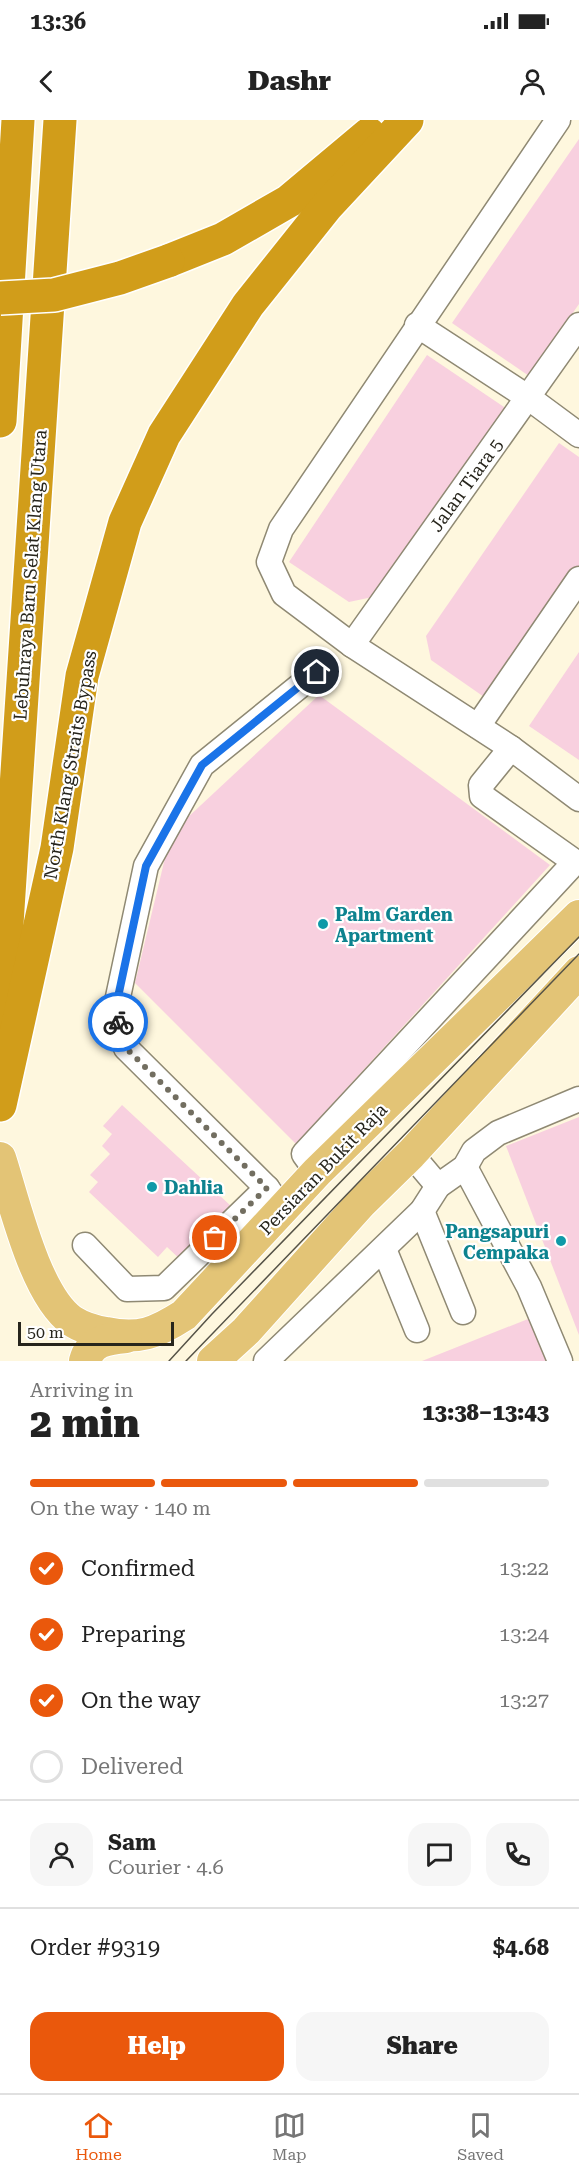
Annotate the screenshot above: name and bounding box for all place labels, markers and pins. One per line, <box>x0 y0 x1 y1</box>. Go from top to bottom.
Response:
pin <box>291 646 342 697</box>
place label: Palm Garden Apartment <box>335 904 453 946</box>
marker: Palm Garden Apartment <box>316 917 330 931</box>
place label: Dahlia <box>164 1177 224 1198</box>
marker: Dahlia <box>145 1180 159 1194</box>
pin <box>189 1212 240 1263</box>
place label: Pangsapuri Cempaka <box>445 1221 549 1263</box>
marker: Pangsapuri Cempaka <box>554 1234 568 1248</box>

